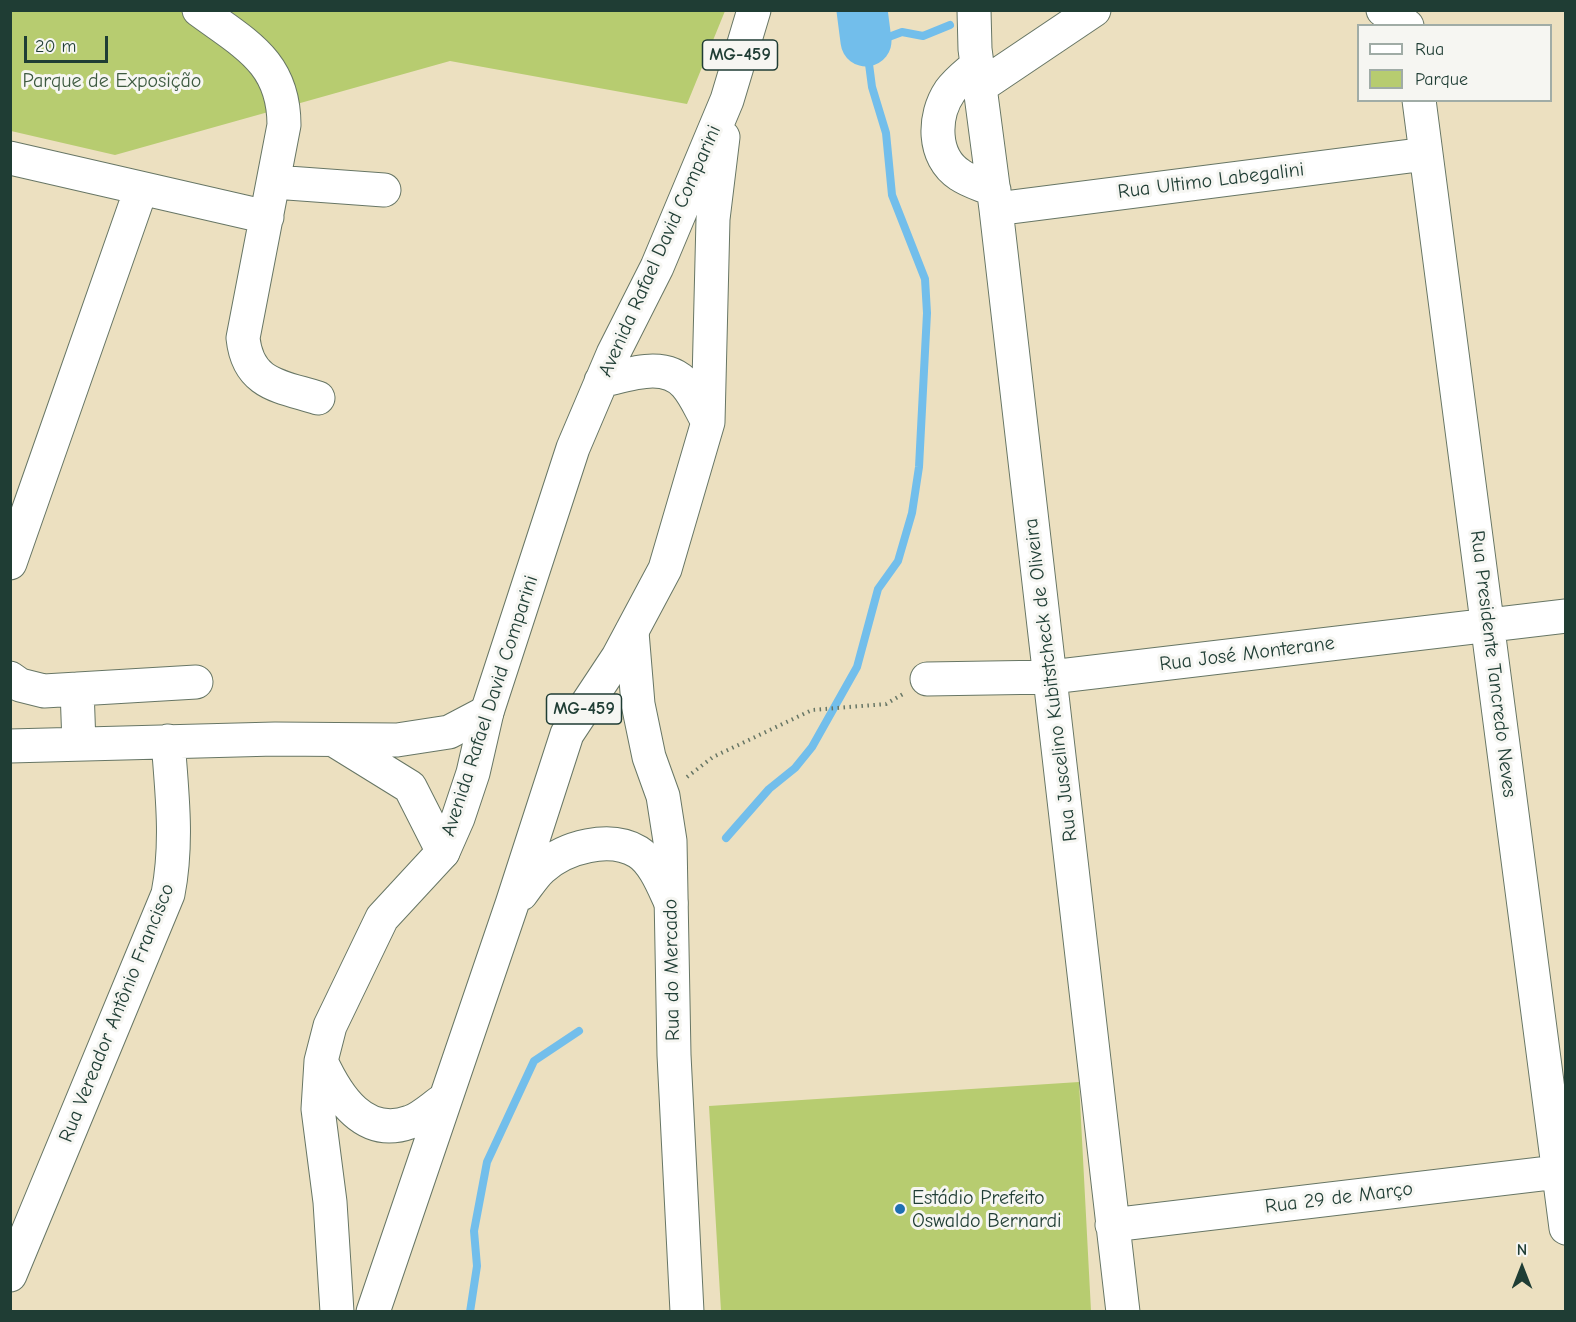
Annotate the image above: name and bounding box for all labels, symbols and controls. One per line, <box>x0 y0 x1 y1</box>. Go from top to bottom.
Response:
scale bar <box>27 24 111 62</box>
legend <box>1357 24 1552 102</box>
text: 20 m <box>35 36 76 57</box>
text: Rua <box>1415 39 1444 60</box>
road number: MG-459 <box>702 40 777 70</box>
park label: Parque de Exposição <box>23 69 201 93</box>
text: Parque <box>1415 69 1468 90</box>
street label: Avenida Rafael David Comparini <box>594 121 726 381</box>
street label: Rua Ultimo Labegalini <box>1116 158 1306 204</box>
street label: Rua Juscelino Kubitstcheck de Oliveira <box>1019 517 1083 843</box>
street label: Rua Presidente Tancredo Neves <box>1465 529 1521 799</box>
street label: Avenida Rafael David Comparini <box>436 573 544 839</box>
street label: Rua José Monterane <box>1158 631 1336 677</box>
road number: MG-459 <box>546 694 622 724</box>
street label: Rua Vereador Antônio Francisco <box>54 880 180 1146</box>
street label: Rua do Mercado <box>659 899 685 1041</box>
street label: Rua 29 de Março <box>1264 1177 1414 1219</box>
place label: Estádio Prefeito Oswaldo Bernardi <box>912 1186 1062 1233</box>
marker: Estádio Prefeito Oswaldo Bernardi <box>893 1202 907 1216</box>
north arrow <box>1492 1238 1552 1298</box>
text: N <box>1517 1241 1527 1259</box>

